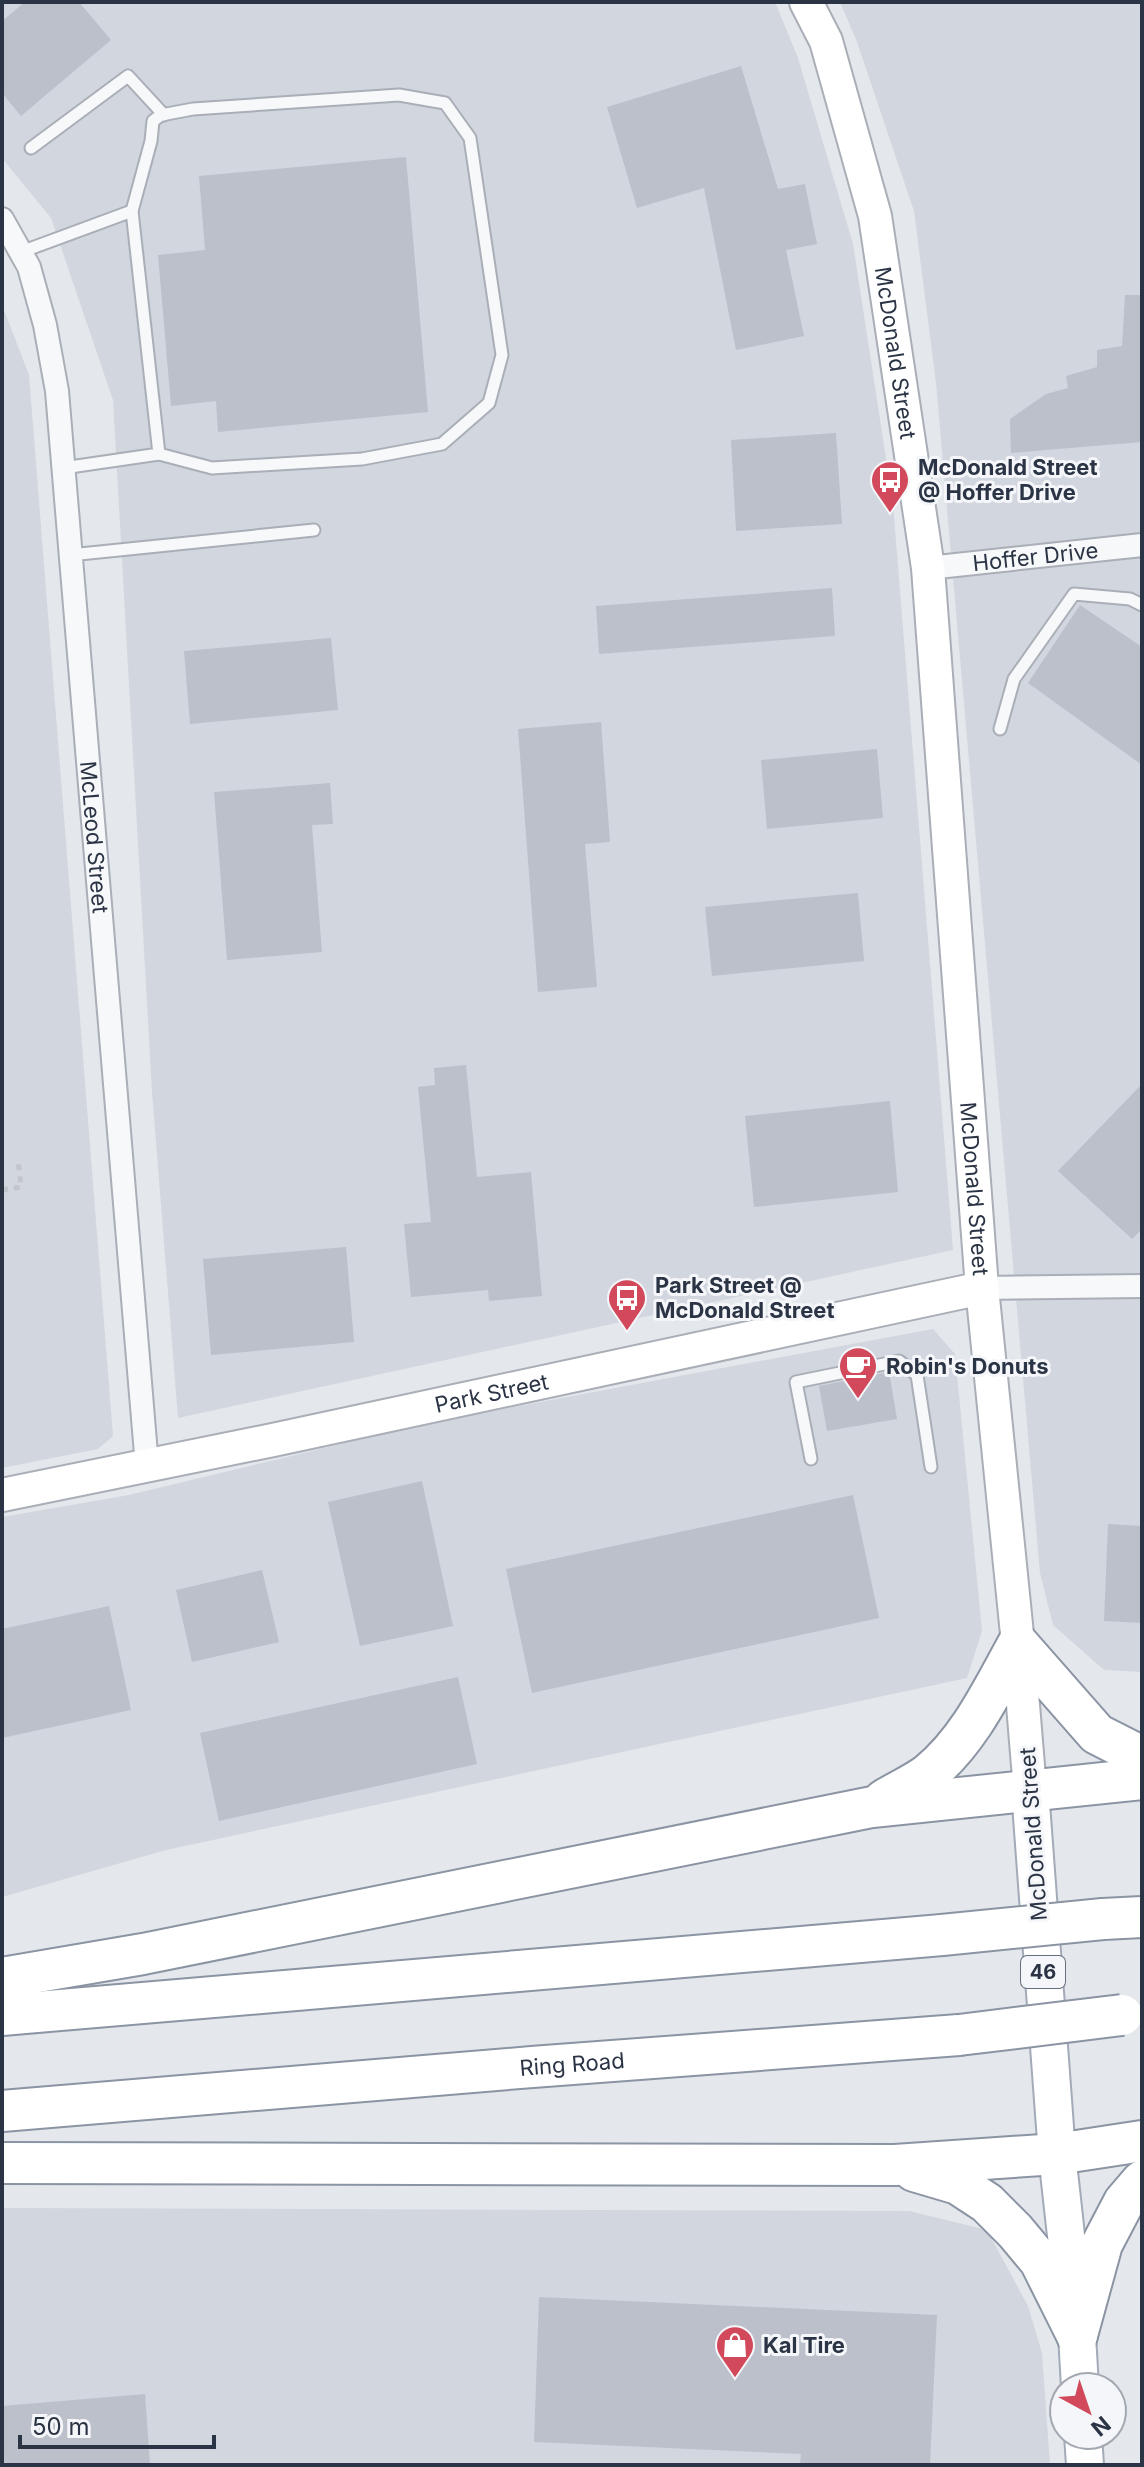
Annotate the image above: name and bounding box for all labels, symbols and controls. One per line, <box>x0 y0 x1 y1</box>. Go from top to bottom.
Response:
street label: McDonald Street <box>870 265 921 441</box>
place label: McDonald Street @ Hoffer Drive <box>918 454 1097 505</box>
bus stop icon: McDonald Street @ Hoffer Drive <box>869 459 911 514</box>
street label: Hoffer Drive <box>971 537 1100 576</box>
street label: McLeod Street <box>75 760 114 914</box>
street label: McDonald Street <box>955 1101 994 1276</box>
place label: Park Street @ McDonald Street <box>655 1272 834 1323</box>
bus stop icon: Park Street @ McDonald Street <box>606 1277 648 1332</box>
cafe icon: Robin's Donuts <box>837 1345 879 1400</box>
place label: Robin's Donuts <box>886 1353 1049 1379</box>
street label: Park Street <box>432 1368 551 1418</box>
street label: McDonald Street <box>1014 1746 1052 1922</box>
road number: 46 <box>1021 1956 1065 1988</box>
street label: Ring Road <box>519 2047 626 2081</box>
shop icon: Kal Tire <box>714 2324 756 2379</box>
place label: Kal Tire <box>763 2332 845 2358</box>
north arrow <box>1048 2371 1128 2451</box>
scale bar <box>20 2399 214 2449</box>
text: N <box>1086 2411 1116 2442</box>
text: 50 m <box>32 2412 90 2441</box>

